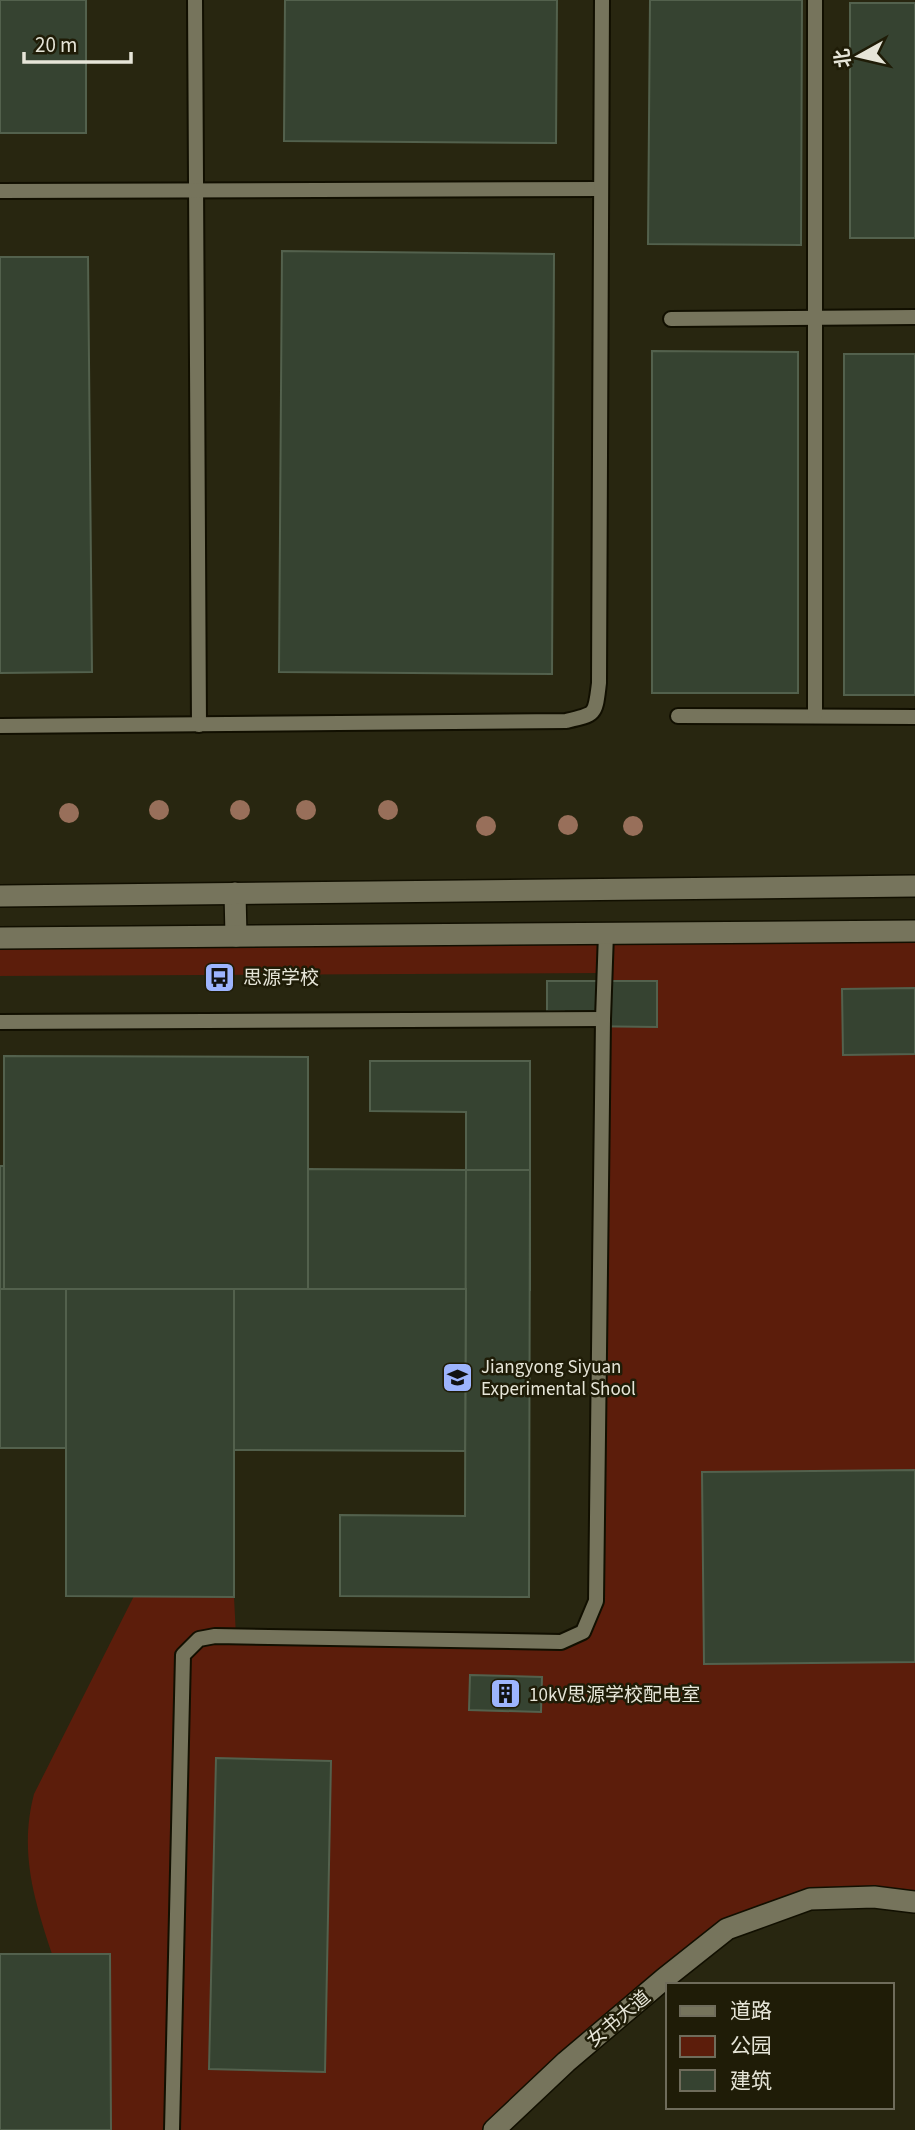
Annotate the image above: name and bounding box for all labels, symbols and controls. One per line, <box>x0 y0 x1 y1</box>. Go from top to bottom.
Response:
scale bar <box>24 21 131 65</box>
north arrow <box>824 21 894 91</box>
text: 20 m <box>35 30 77 60</box>
text: 北 <box>829 47 858 69</box>
bus stop icon: 思源学校 <box>203 960 237 994</box>
place label: 思源学校 <box>243 965 319 992</box>
place label: Jiangyong Siyuan Experimental Shool <box>481 1354 636 1403</box>
school or university icon: Jiangyong Siyuan Experimental Shool <box>441 1360 475 1394</box>
building icon: 10kV思源学校配电室 <box>489 1677 523 1711</box>
place label: 10kV思源学校配电室 <box>529 1682 700 1709</box>
legend <box>666 1983 894 2109</box>
street label: 女书大道 <box>581 1984 657 2054</box>
text: 道路 <box>730 1996 772 2026</box>
text: 公园 <box>730 2031 772 2061</box>
text: 建筑 <box>730 2066 772 2096</box>

